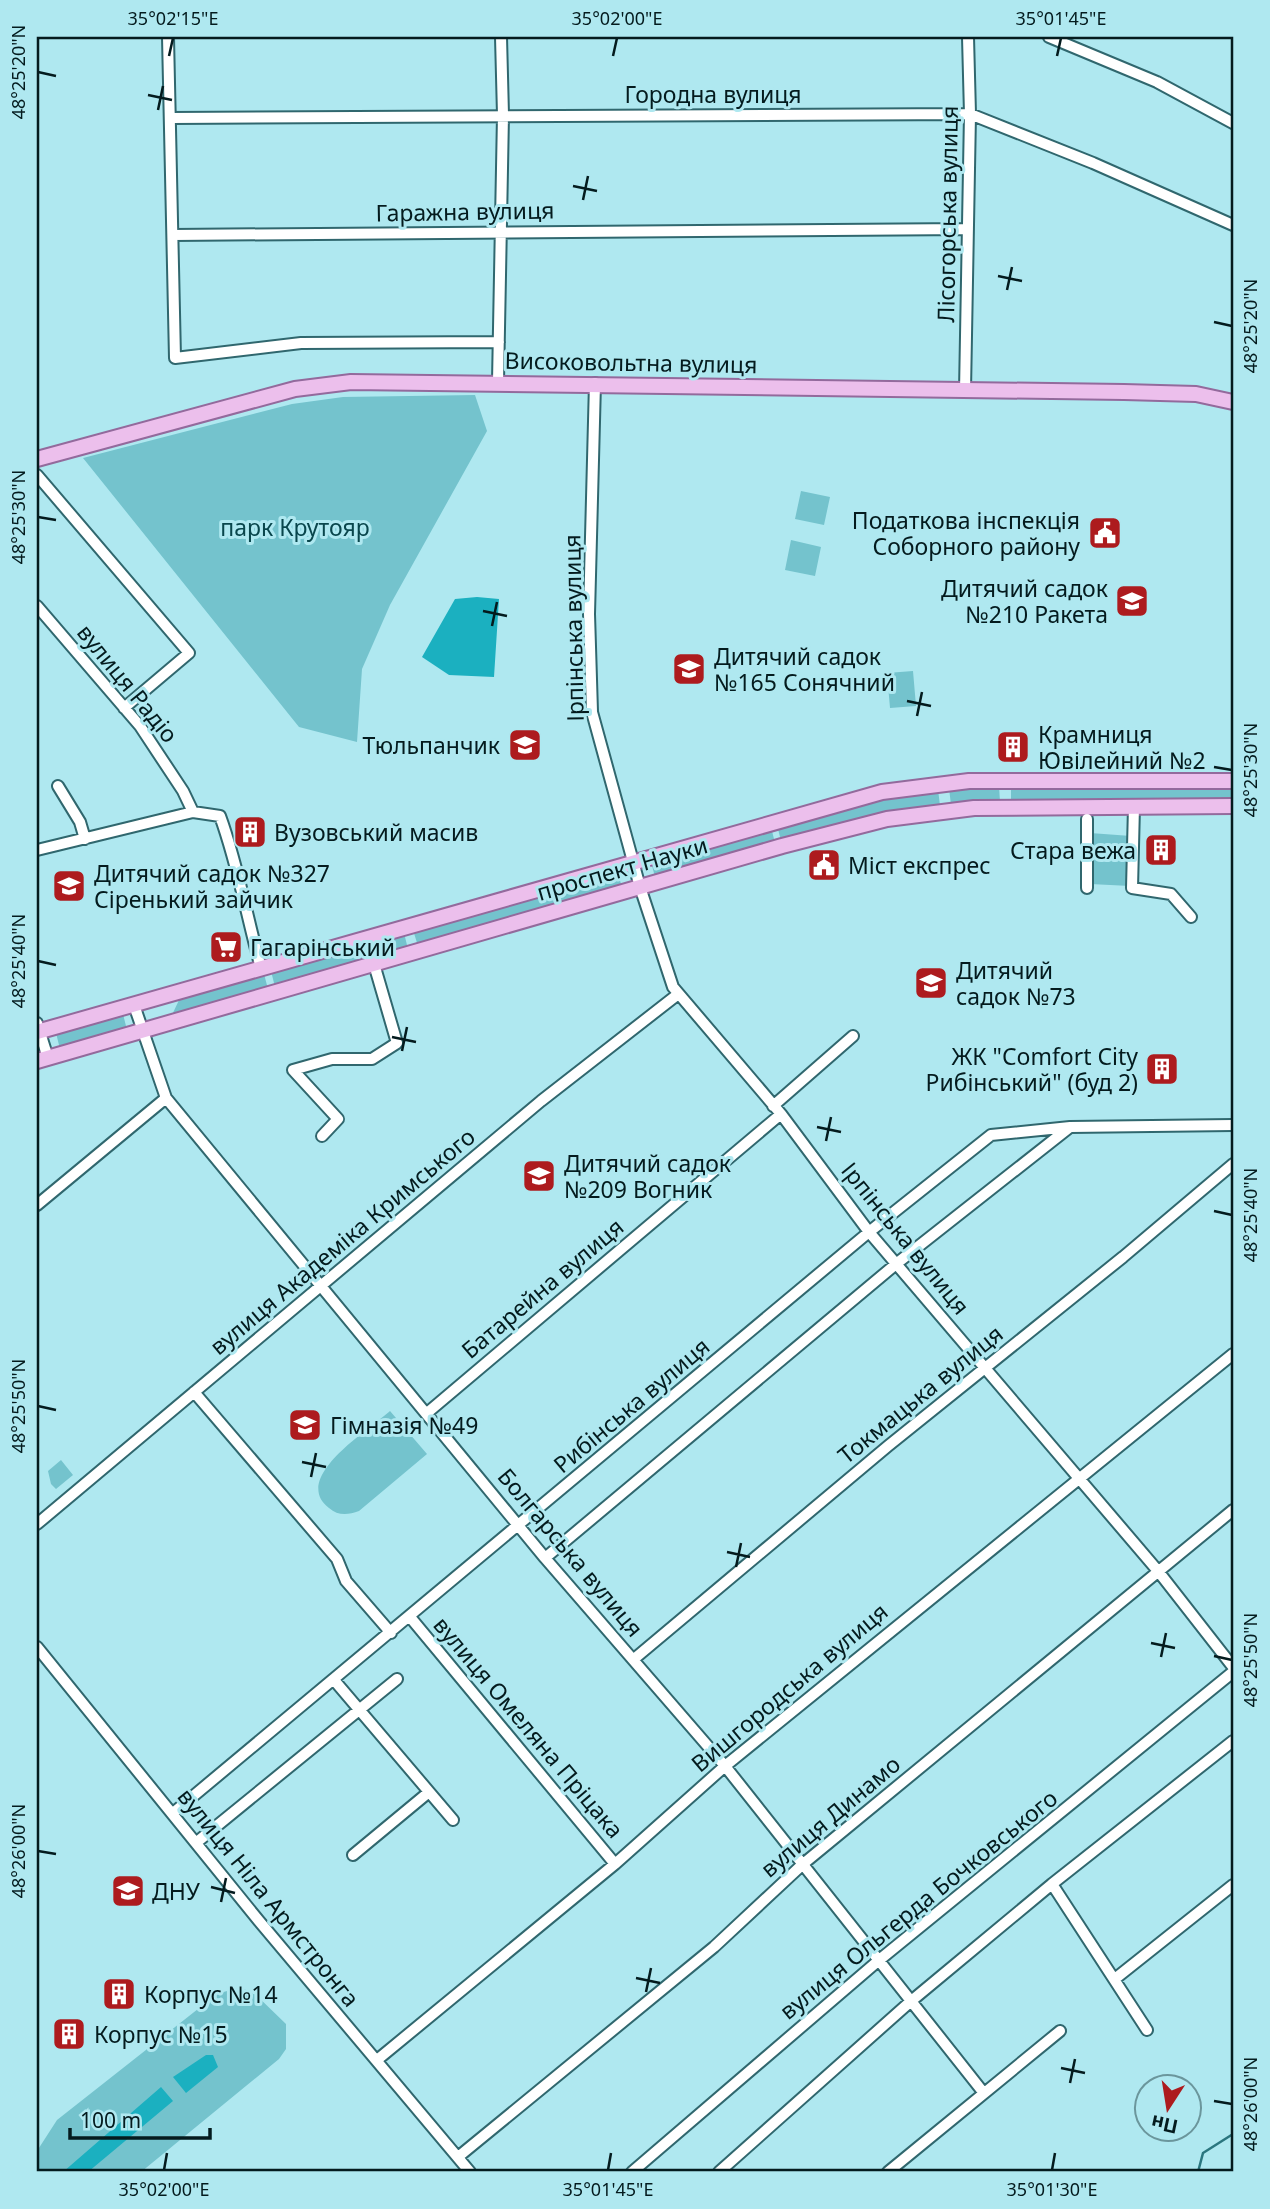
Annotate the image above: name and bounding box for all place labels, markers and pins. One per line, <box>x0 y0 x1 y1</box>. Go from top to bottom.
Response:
place label: Податкова інспекція Соборного району <box>852 504 1080 562</box>
public building icon: Податкова інспекція Соборного району <box>1086 514 1124 552</box>
place label: Дитячий садок №210 Ракета <box>941 572 1109 630</box>
school or university icon: Дитячий садок №210 Ракета <box>1113 582 1151 620</box>
place label: Дитячий садок №165 Сонячний <box>714 640 895 698</box>
school or university icon: Дитячий садок №165 Сонячний <box>670 650 708 688</box>
place label: Крамниця Ювілейний №2 <box>1038 718 1206 776</box>
school or university icon: Тюльпанчик <box>506 726 544 764</box>
building icon: Крамниця Ювілейний №2 <box>994 728 1032 766</box>
place label: Тюльпанчик <box>363 729 501 761</box>
building icon: Вузовський масив <box>231 813 269 851</box>
place label: Вузовський масив <box>274 816 478 848</box>
building icon: Стара вежа <box>1142 831 1180 869</box>
place label: Стара вежа <box>1010 834 1136 866</box>
public building icon: Міст експрес <box>805 846 843 884</box>
place label: Міст експрес <box>848 849 991 881</box>
place label: Дитячий садок №327 Сіренький зайчик <box>94 857 330 915</box>
school or university icon: Дитячий садок №327 Сіренький зайчик <box>50 867 88 905</box>
supermarket icon: Гагарінський <box>207 928 245 966</box>
place label: Гагарінський <box>250 931 395 963</box>
place label: Дитячий садок №73 <box>956 954 1076 1012</box>
school or university icon: Дитячий садок №73 <box>912 964 950 1002</box>
place label: ЖК "Comfort City Рибінський" (буд 2) <box>926 1040 1138 1098</box>
building icon: ЖК "Comfort City Рибінський" (буд 2) <box>1143 1050 1181 1088</box>
place label: Дитячий садок №209 Вогник <box>564 1147 732 1205</box>
school or university icon: Дитячий садок №209 Вогник <box>520 1157 558 1195</box>
school or university icon: Гімназія №49 <box>286 1406 324 1444</box>
place label: Гімназія №49 <box>330 1409 478 1441</box>
school or university icon: ДНУ <box>109 1872 147 1910</box>
place label: ДНУ <box>152 1875 201 1907</box>
building icon: Корпус №14 <box>100 1975 138 2013</box>
place label: Корпус №14 <box>144 1978 278 2010</box>
building icon: Корпус №15 <box>50 2015 88 2053</box>
place label: Корпус №15 <box>94 2018 228 2050</box>

